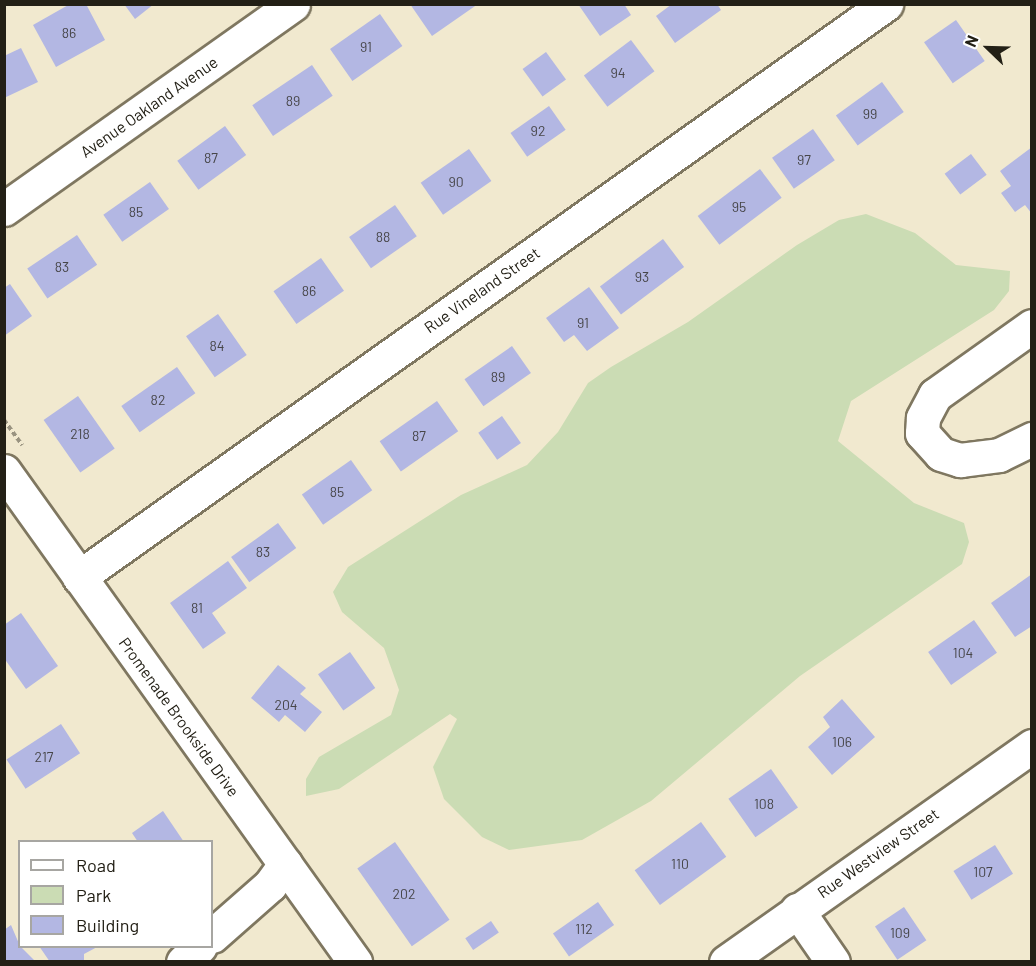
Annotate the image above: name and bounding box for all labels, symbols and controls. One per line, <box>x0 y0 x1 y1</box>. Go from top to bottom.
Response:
north arrow <box>958 18 1018 78</box>
house number: 86 <box>62 25 76 41</box>
text: N <box>960 32 982 49</box>
house number: 91 <box>360 39 372 55</box>
street label: Avenue Oakland Avenue <box>77 52 221 162</box>
house number: 94 <box>610 65 626 81</box>
house number: 89 <box>286 93 300 109</box>
house number: 99 <box>863 106 877 122</box>
house number: 92 <box>531 123 545 139</box>
house number: 87 <box>204 150 218 166</box>
house number: 97 <box>797 152 811 168</box>
house number: 90 <box>448 174 464 190</box>
house number: 95 <box>732 199 746 215</box>
house number: 85 <box>129 204 143 220</box>
house number: 88 <box>376 229 390 245</box>
street label: Rue Vineland Street <box>421 243 543 337</box>
house number: 83 <box>55 259 69 275</box>
house number: 93 <box>635 269 649 285</box>
house number: 86 <box>302 283 316 299</box>
house number: 91 <box>577 315 589 331</box>
house number: 84 <box>209 338 225 354</box>
house number: 89 <box>491 369 505 385</box>
house number: 82 <box>151 392 165 408</box>
house number: 218 <box>70 426 90 442</box>
house number: 87 <box>412 428 426 444</box>
house number: 85 <box>330 484 344 500</box>
house number: 83 <box>256 544 270 560</box>
house number: 81 <box>191 600 203 616</box>
street label: Promenade Brookside Drive <box>115 634 243 800</box>
house number: 104 <box>953 645 973 661</box>
house number: 204 <box>274 697 298 713</box>
house number: 106 <box>832 734 852 750</box>
house number: 217 <box>35 749 53 765</box>
house number: 108 <box>754 796 774 812</box>
street label: Rue Westview Street <box>814 804 942 902</box>
legend <box>18 840 213 948</box>
text: Road <box>76 854 116 876</box>
house number: 110 <box>671 856 689 872</box>
house number: 107 <box>973 864 993 880</box>
text: Park <box>76 884 111 906</box>
house number: 202 <box>393 886 415 902</box>
text: Building <box>76 914 139 936</box>
house number: 112 <box>575 921 593 937</box>
house number: 109 <box>890 925 910 941</box>

